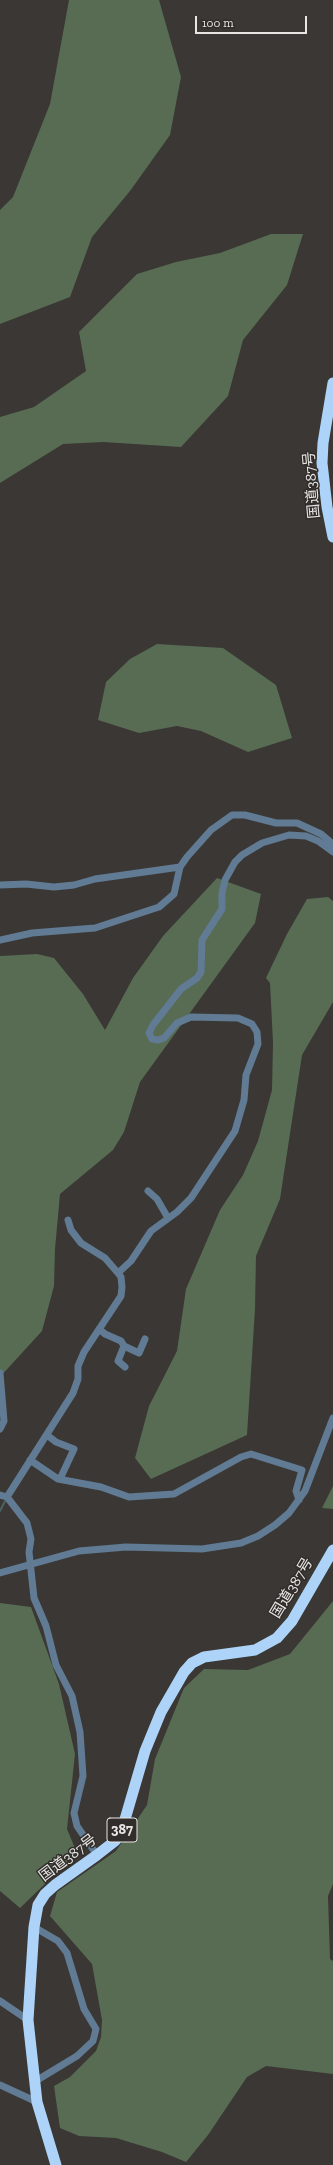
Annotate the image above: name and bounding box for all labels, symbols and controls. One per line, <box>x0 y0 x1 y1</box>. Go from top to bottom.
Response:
scale bar <box>197 8 309 34</box>
text: 100 m <box>202 16 234 30</box>
street label: 国道387号 <box>300 451 324 519</box>
street label: 国道387号 <box>267 1554 317 1622</box>
road number: 387 <box>107 1818 137 1842</box>
street label: 国道387号 <box>36 1831 100 1885</box>

